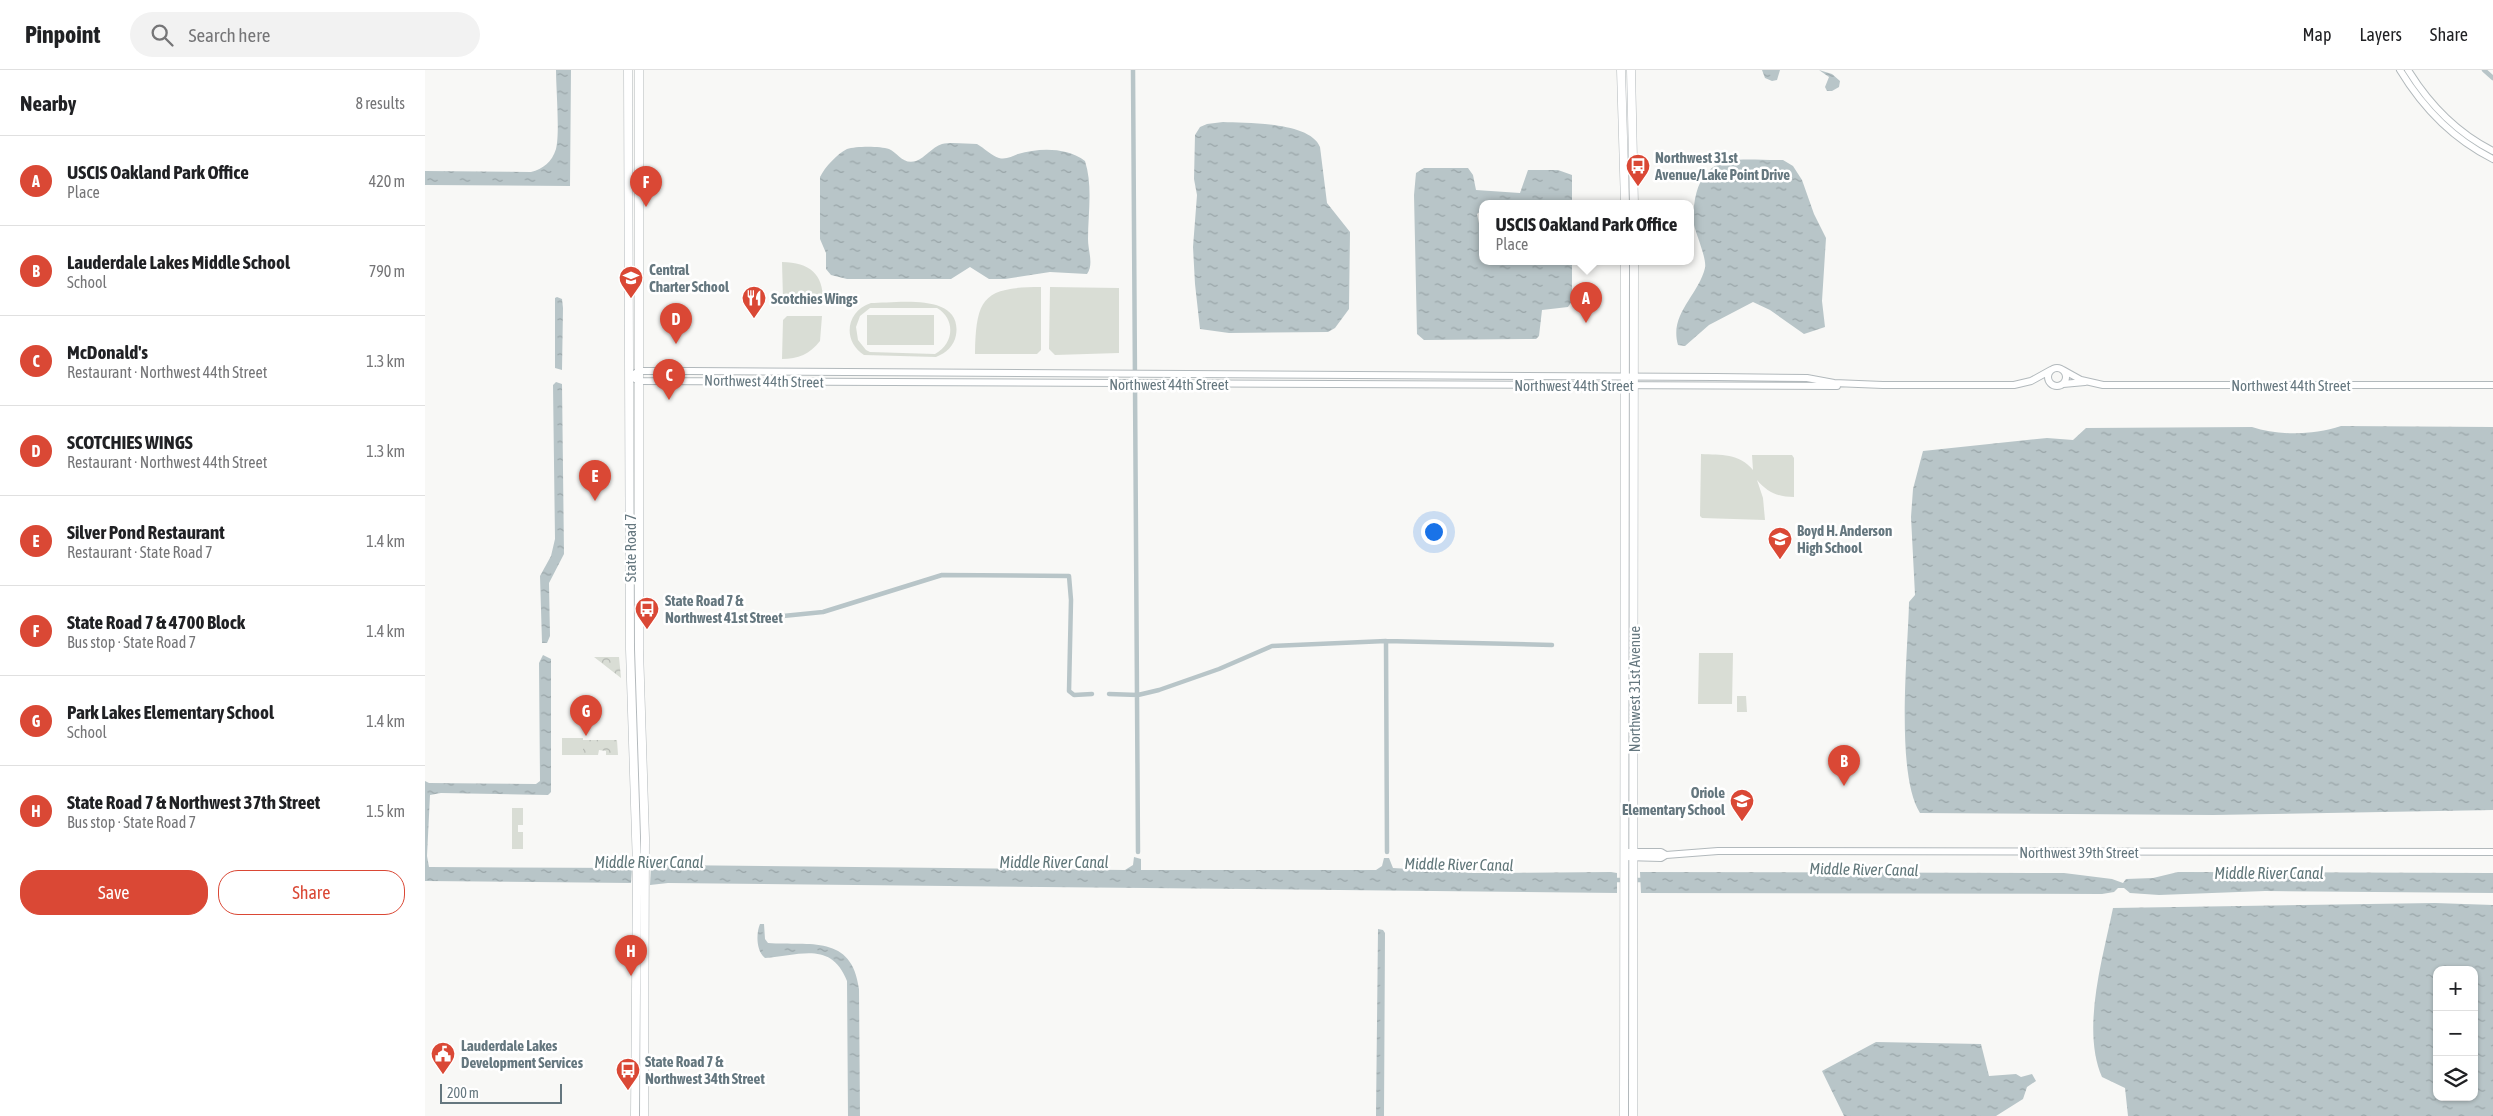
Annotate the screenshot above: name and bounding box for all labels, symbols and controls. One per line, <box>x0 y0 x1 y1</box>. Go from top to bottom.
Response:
search box <box>130 12 480 57</box>
text: Pinpoint <box>25 21 100 48</box>
icon: search <box>148 21 176 49</box>
text: Search here <box>188 24 270 46</box>
text: Map <box>2302 24 2331 45</box>
text: Layers <box>2359 24 2402 45</box>
text: Share <box>2430 24 2468 45</box>
text: Nearby <box>20 91 76 115</box>
text: 8 results <box>355 94 405 112</box>
place label: Northwest 31st Avenue/Lake Point Drive <box>1654 149 1790 183</box>
bus stop icon: Northwest 31st Avenue/Lake Point Drive <box>1625 153 1651 187</box>
text: USCIS Oakland Park Office <box>67 161 249 183</box>
pin: F <box>630 166 662 207</box>
text: A <box>32 172 40 190</box>
text: 420 m <box>369 172 405 190</box>
text: Place <box>67 183 100 201</box>
popup <box>1479 200 1694 265</box>
text: USCIS Oakland Park Office <box>1496 213 1677 235</box>
text: Place <box>1496 235 1528 253</box>
text: Lauderdale Lakes Middle School <box>67 251 290 273</box>
place label: Central Charter School <box>649 261 730 295</box>
text: B <box>32 262 40 280</box>
text: 790 m <box>369 262 405 280</box>
school or university icon: Central Charter School <box>618 265 644 299</box>
text: School <box>67 273 107 291</box>
pin: A <box>1570 282 1602 323</box>
restaurant icon: Scotchies Wings <box>741 285 767 319</box>
place label: Scotchies Wings <box>771 290 859 307</box>
pin: D <box>660 303 692 344</box>
text: McDonald's <box>67 341 148 363</box>
text: C <box>32 352 40 370</box>
text: 1.3 km <box>366 352 405 370</box>
pin: C <box>653 359 685 400</box>
text: Restaurant · Northwest 44th Street <box>67 363 267 381</box>
street label: Northwest 44th Street <box>704 371 824 391</box>
street label: Northwest 44th Street <box>1109 376 1229 393</box>
street label: Northwest 44th Street <box>1514 377 1634 394</box>
street label: Northwest 44th Street <box>2231 377 2351 394</box>
text: SCOTCHIES WINGS <box>67 431 193 453</box>
text: D <box>32 442 40 460</box>
text: 1.3 km <box>366 442 405 460</box>
text: Restaurant · Northwest 44th Street <box>67 453 267 471</box>
pin: E <box>579 460 611 501</box>
street label: State Road 7 <box>622 514 639 582</box>
your location <box>1421 519 1447 545</box>
text: Silver Pond Restaurant <box>67 521 225 543</box>
place label: Boyd H. Anderson High School <box>1797 522 1892 556</box>
school or university icon: Boyd H. Anderson High School <box>1767 526 1793 560</box>
text: E <box>33 532 39 550</box>
text: 1.4 km <box>366 532 405 550</box>
text: Restaurant · State Road 7 <box>67 543 213 561</box>
place label: State Road 7 & Northwest 41st Street <box>665 592 783 626</box>
bus stop icon: State Road 7 & Northwest 41st Street <box>634 596 660 630</box>
text: State Road 7 & 4700 Block <box>67 611 245 633</box>
text: F <box>33 622 39 640</box>
text: 1.4 km <box>366 622 405 640</box>
street label: Northwest 31st Avenue <box>1626 626 1643 752</box>
text: Bus stop · State Road 7 <box>67 633 196 651</box>
pin: G <box>570 695 602 736</box>
text: Park Lakes Elementary School <box>67 701 274 723</box>
text: G <box>32 712 40 730</box>
text: 1.4 km <box>366 712 405 730</box>
text: School <box>67 723 107 741</box>
pin: B <box>1828 745 1860 786</box>
place label: Oriole Elementary School <box>1622 784 1726 818</box>
school or university icon: Oriole Elementary School <box>1729 788 1755 822</box>
text: State Road 7 & Northwest 37th Street <box>67 791 320 813</box>
text: H <box>31 802 41 820</box>
text: 1.5 km <box>366 802 405 820</box>
text: Bus stop · State Road 7 <box>67 813 196 831</box>
street label: Northwest 39th Street <box>2019 844 2139 861</box>
water label: Middle River Canal <box>594 853 704 871</box>
water label: Middle River Canal <box>999 853 1109 871</box>
water label: Middle River Canal <box>1404 854 1514 874</box>
water label: Middle River Canal <box>1809 859 1919 879</box>
water label: Middle River Canal <box>2214 864 2324 882</box>
button: Save <box>20 870 208 915</box>
button: Share <box>218 870 405 915</box>
pin: H <box>615 935 647 976</box>
map controls <box>2433 966 2478 1101</box>
button: + <box>2433 966 2478 1011</box>
button: − <box>2433 1011 2478 1056</box>
place label: Lauderdale Lakes Development Services <box>461 1037 584 1071</box>
public building icon: Lauderdale Lakes Development Services <box>430 1041 456 1075</box>
place label: State Road 7 & Northwest 34th Street <box>645 1053 765 1087</box>
button: layers <box>2433 1056 2478 1101</box>
bus stop icon: State Road 7 & Northwest 34th Street <box>615 1057 641 1091</box>
scale bar <box>440 1081 563 1104</box>
text: 200 m <box>447 1085 479 1101</box>

